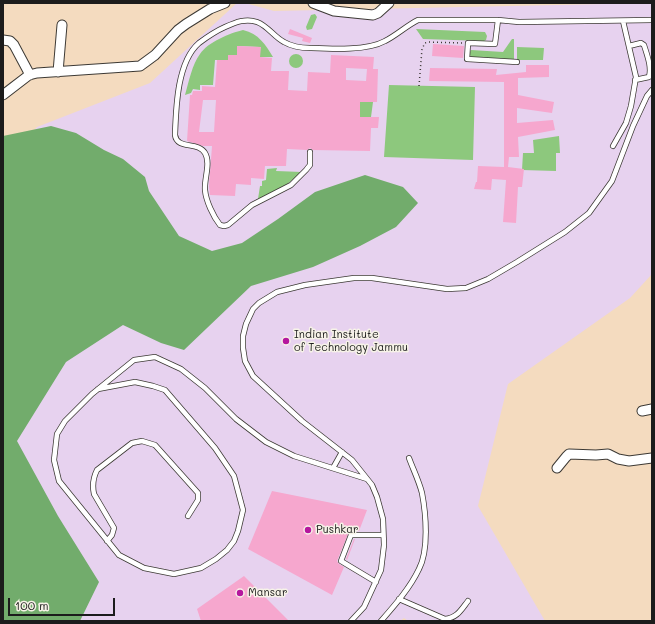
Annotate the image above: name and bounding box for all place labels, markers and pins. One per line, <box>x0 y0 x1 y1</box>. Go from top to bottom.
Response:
place label: Indian Institute of Technology Jammu <box>294 328 408 354</box>
marker: Indian Institute of Technology Jammu <box>281 336 291 346</box>
place label: Pushkar <box>316 523 359 537</box>
marker: Pushkar <box>303 525 313 535</box>
place label: Mansar <box>248 586 287 600</box>
marker: Mansar <box>235 588 245 598</box>

